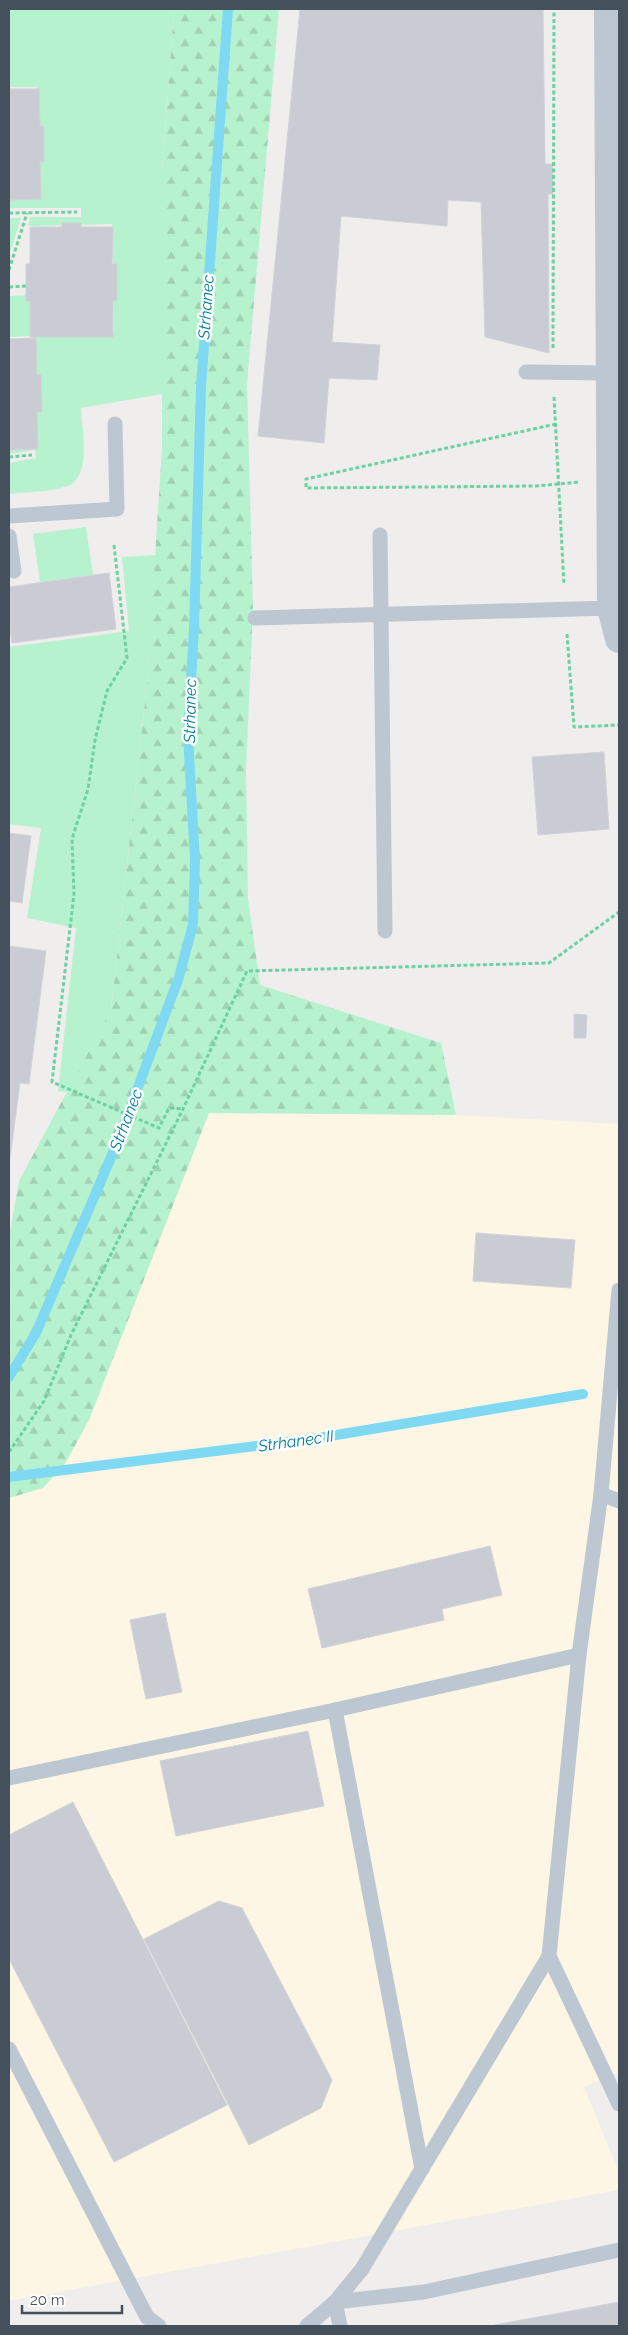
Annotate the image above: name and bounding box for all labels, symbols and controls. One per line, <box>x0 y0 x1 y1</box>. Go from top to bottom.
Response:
water label: Strhanec <box>194 274 218 341</box>
water label: Strhanec <box>180 678 200 744</box>
water label: Strhanec <box>105 1086 147 1154</box>
water label: Strhanec II <box>256 1426 335 1456</box>
scale bar <box>22 2282 122 2314</box>
text: 20 m <box>30 2291 65 2309</box>

